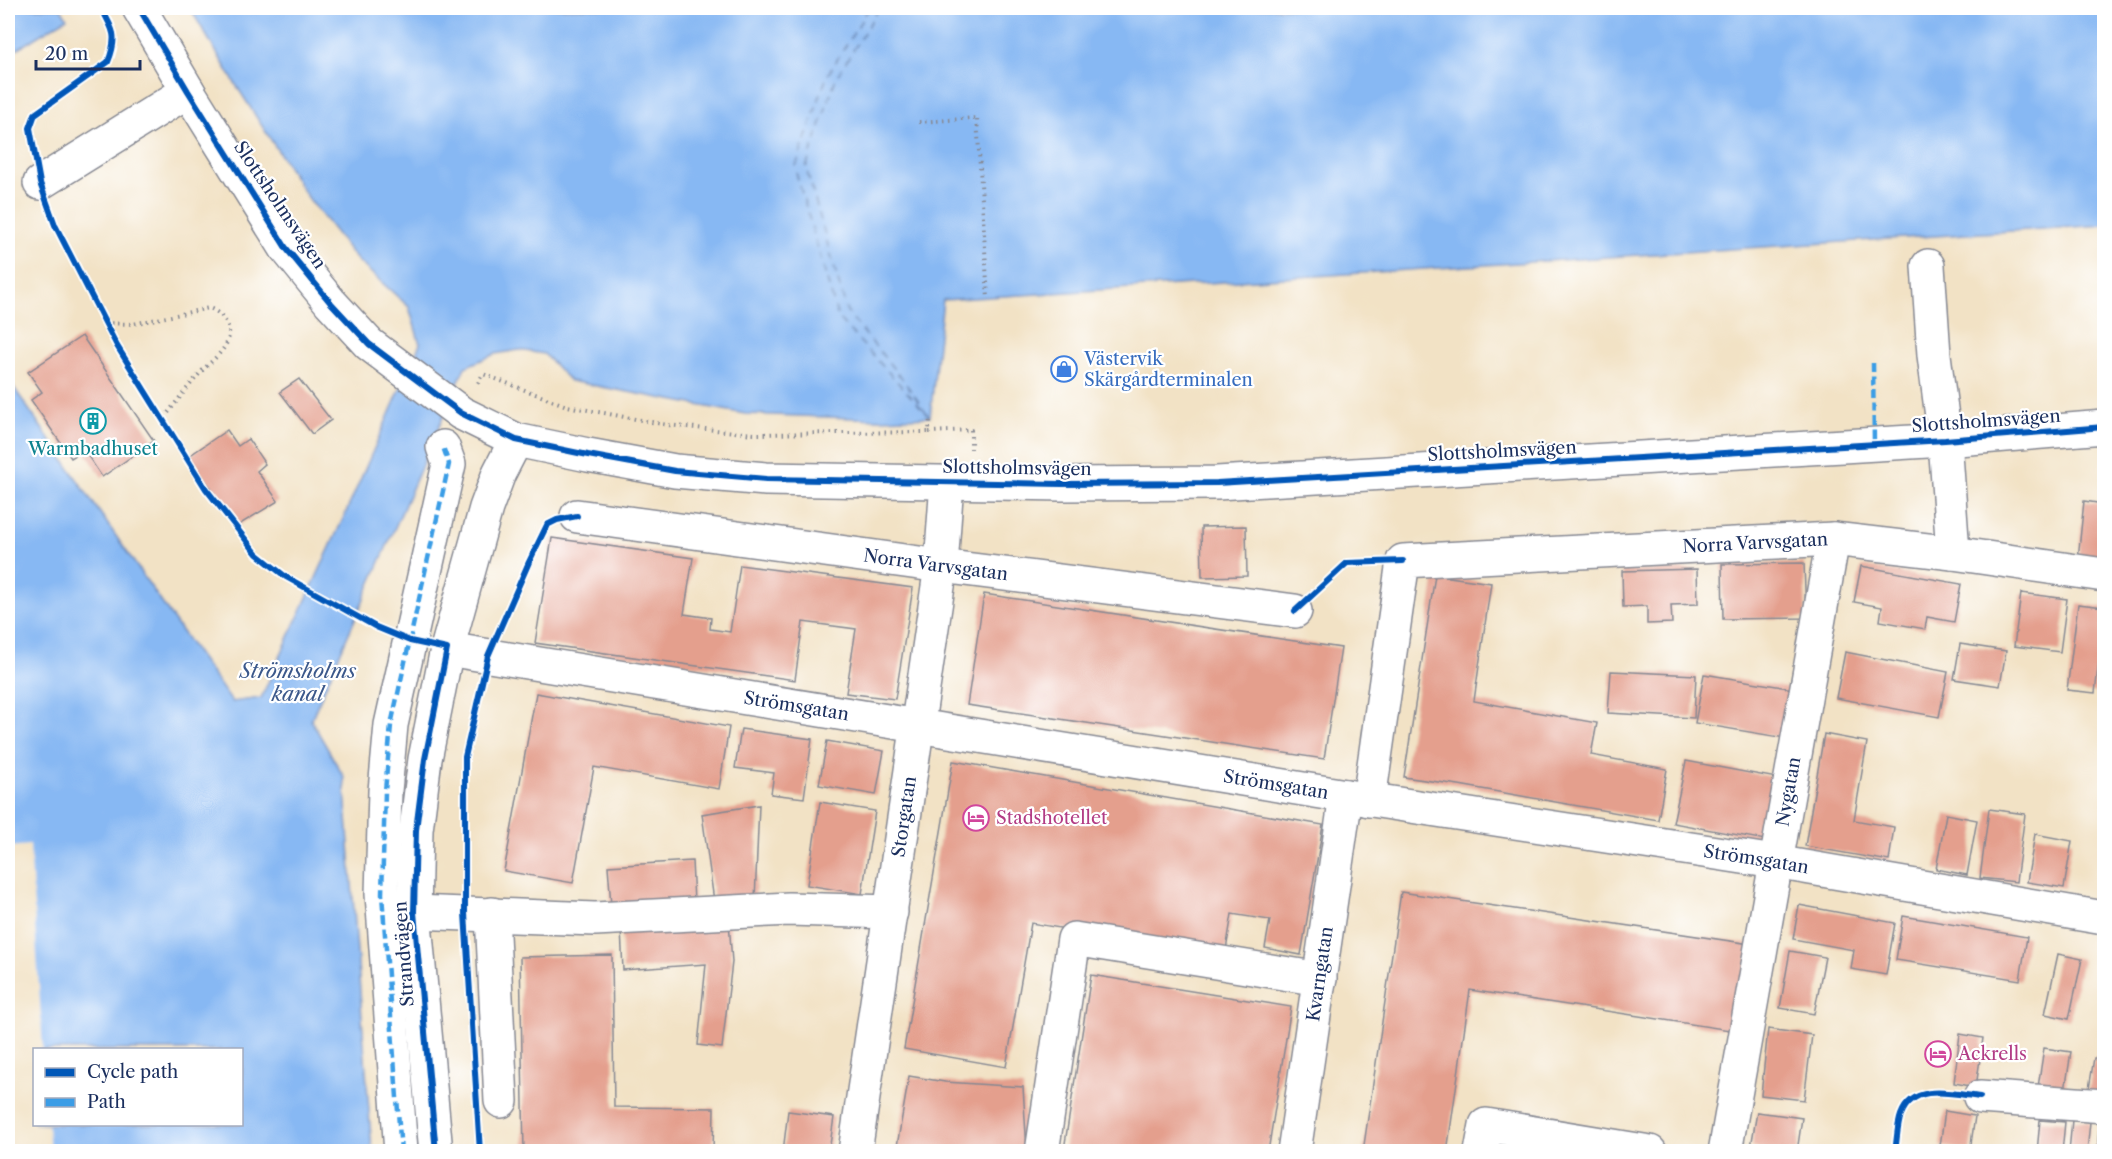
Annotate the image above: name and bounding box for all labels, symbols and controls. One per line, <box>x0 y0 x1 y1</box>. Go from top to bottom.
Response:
scale bar <box>36 33 140 71</box>
text: 20 m <box>45 43 89 65</box>
street label: Slottsholmsvägen <box>229 137 331 273</box>
place label: Västervik Skärgårdterminalen <box>1083 348 1253 391</box>
shop icon: Västervik Skärgårdterminalen <box>1049 354 1079 384</box>
street label: Slottsholmsvägen <box>1911 405 2061 437</box>
building icon: Warmbadhuset <box>78 406 108 436</box>
street label: Slottsholmsvägen <box>1427 436 1577 466</box>
place label: Warmbadhuset <box>27 438 159 460</box>
street label: Slottsholmsvägen <box>942 456 1092 480</box>
street label: Norra Varvsgatan <box>1682 528 1828 558</box>
street label: Norra Varvsgatan <box>862 544 1009 585</box>
water label: Strömsholms kanal <box>239 659 357 706</box>
street label: Strömsgatan <box>742 687 851 726</box>
street label: Nygatan <box>1772 755 1805 828</box>
street label: Strömsgatan <box>1222 765 1330 804</box>
street label: Storgatan <box>887 775 921 859</box>
hotel icon: Stadshotellet <box>961 803 991 833</box>
place label: Stadshotellet <box>996 807 1108 829</box>
street label: Strömsgatan <box>1702 840 1811 879</box>
street label: Strandvägen <box>389 901 419 1007</box>
street label: Kvarngatan <box>1302 925 1338 1023</box>
hotel icon: Ackrells <box>1923 1039 1953 1069</box>
place label: Ackrells <box>1957 1043 2027 1065</box>
legend <box>33 1048 243 1126</box>
text: Cycle path <box>87 1061 178 1083</box>
text: Path <box>87 1091 126 1113</box>

